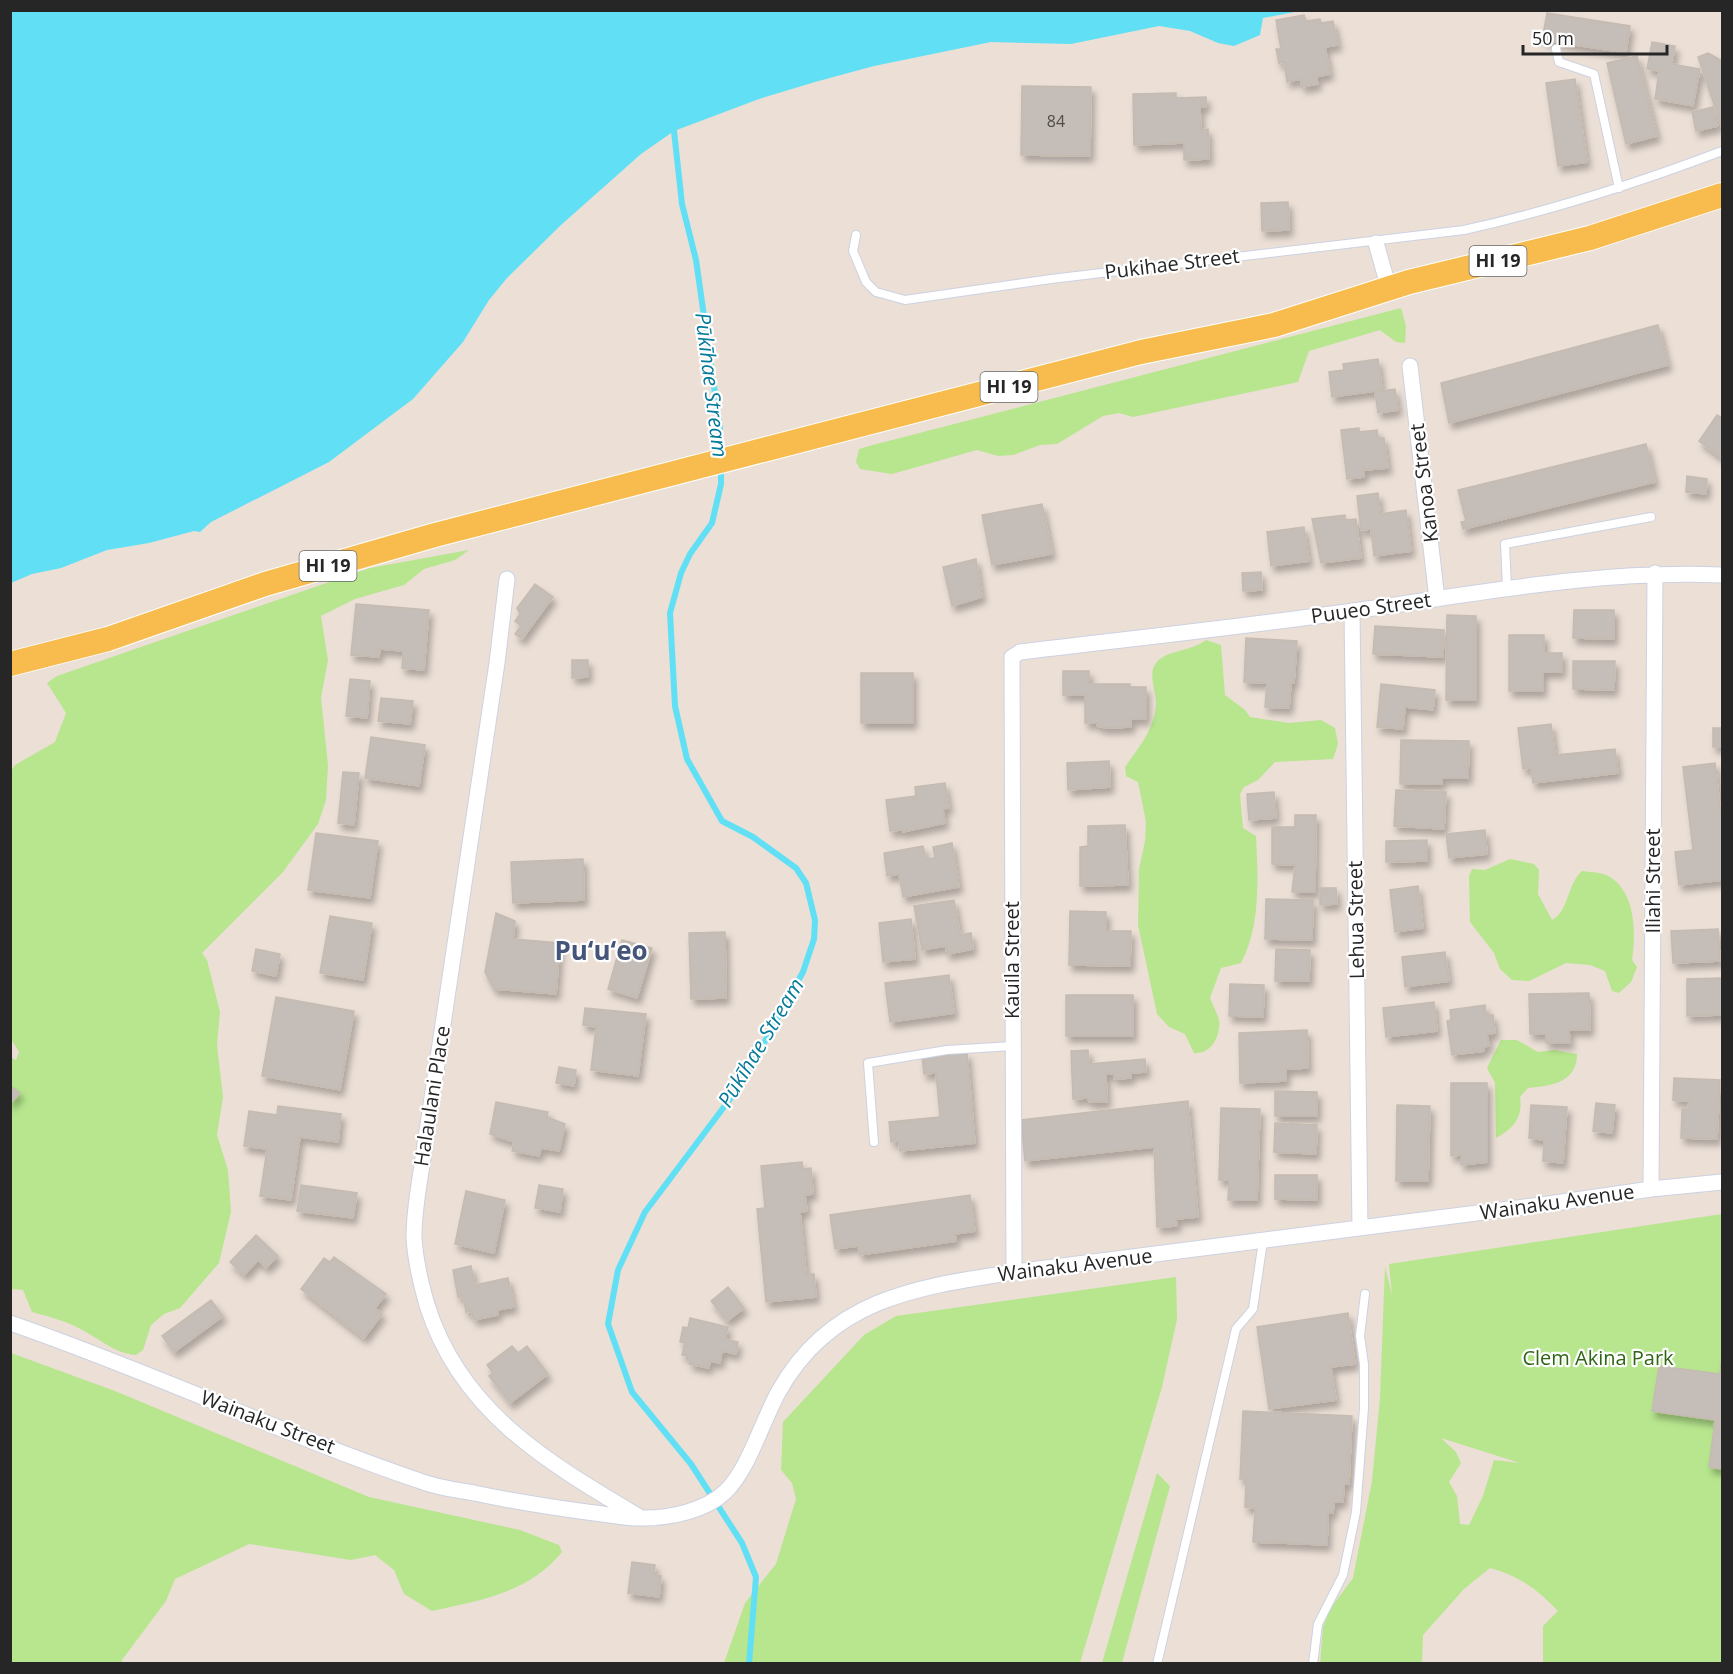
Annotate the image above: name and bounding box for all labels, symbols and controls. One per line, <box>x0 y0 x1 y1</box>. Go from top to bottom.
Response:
scale bar <box>1523 18 1667 56</box>
text: 50 m <box>1532 26 1574 50</box>
house number: 84 <box>1047 110 1065 132</box>
street label: Pukihae Street <box>1103 242 1241 285</box>
road number: HI 19 <box>1470 246 1526 276</box>
water label: Pūkīhae Stream <box>689 311 735 459</box>
road number: HI 19 <box>980 372 1038 402</box>
street label: Kanoa Street <box>1403 422 1444 544</box>
road number: HI 19 <box>300 551 356 581</box>
street label: Puueo Street <box>1309 586 1433 629</box>
street label: Iliahi Street <box>1639 828 1666 934</box>
street label: Lehua Street <box>1341 861 1370 979</box>
street label: Kauila Street <box>998 901 1025 1019</box>
district label: Pu‘u‘eo <box>554 932 648 968</box>
water label: Pūkīhae Stream <box>711 973 810 1112</box>
street label: Halaulani Place <box>407 1024 456 1168</box>
street label: Wainaku Avenue <box>1478 1177 1636 1226</box>
street label: Wainaku Avenue <box>996 1242 1154 1287</box>
park label: Clem Akina Park <box>1522 1344 1674 1371</box>
street label: Wainaku Street <box>197 1384 339 1460</box>

